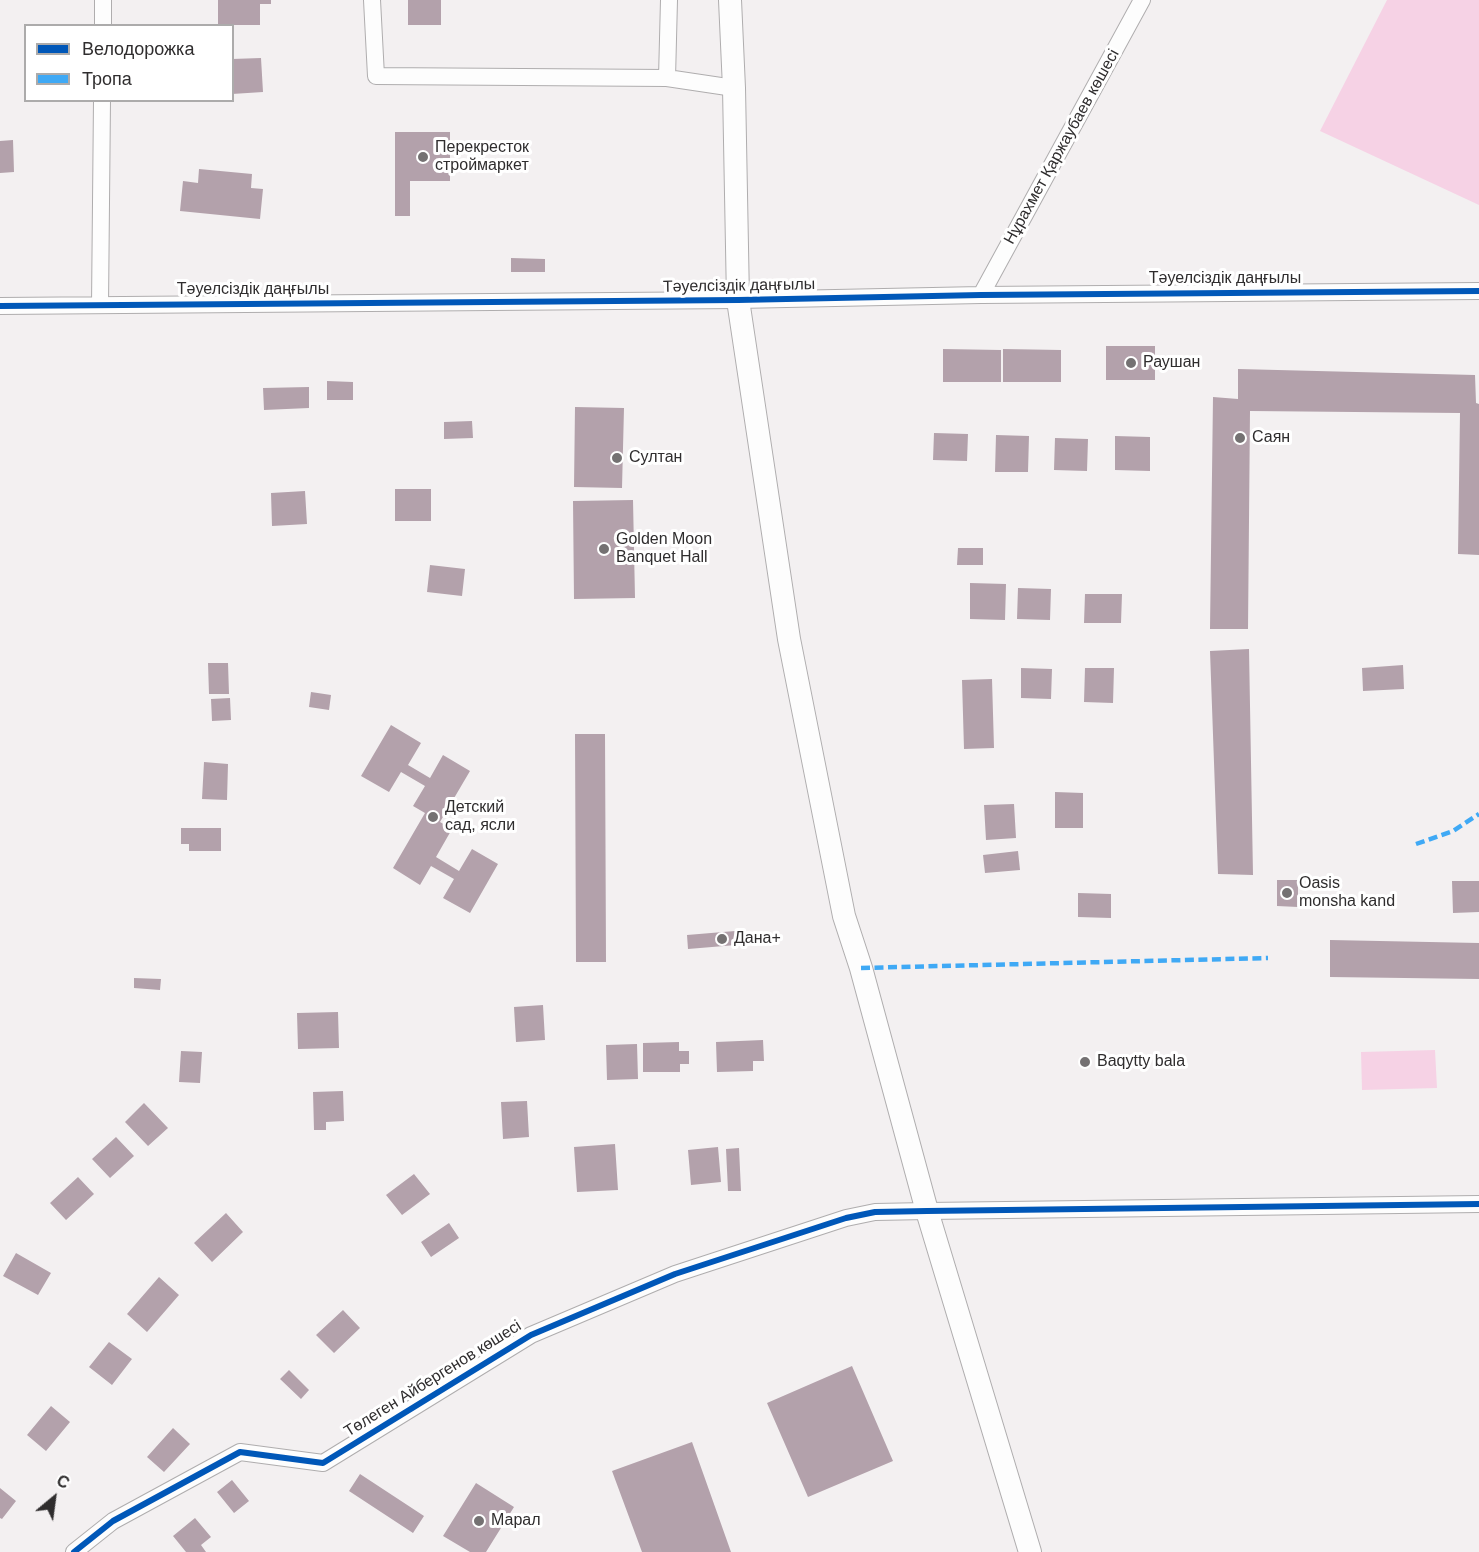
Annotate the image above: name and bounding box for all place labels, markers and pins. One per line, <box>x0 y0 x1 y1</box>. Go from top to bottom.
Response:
place label: Перекресток строймаркет <box>435 138 529 176</box>
marker: Перекресток строймаркет <box>416 150 430 164</box>
place label: Раушан <box>1143 353 1200 373</box>
marker: Раушан <box>1124 356 1138 370</box>
place label: Саян <box>1252 428 1290 448</box>
marker: Саян <box>1233 431 1247 445</box>
place label: Султан <box>629 448 682 468</box>
marker: Султан <box>610 451 624 465</box>
place label: Golden Moon Banquet Hall <box>616 530 712 568</box>
marker: Golden Moon Banquet Hall <box>597 542 611 556</box>
place label: Детский сад, ясли <box>445 798 515 836</box>
marker: Детский сад, ясли <box>426 810 440 824</box>
place label: Oasis monsha kand <box>1299 874 1395 912</box>
marker: Oasis monsha kand <box>1280 886 1294 900</box>
place label: Дана+ <box>734 929 781 949</box>
marker: Дана+ <box>715 932 729 946</box>
place label: Baqytty bala <box>1097 1052 1185 1072</box>
marker: Baqytty bala <box>1078 1055 1092 1069</box>
place label: Марал <box>491 1511 541 1531</box>
marker: Марал <box>472 1514 486 1528</box>

